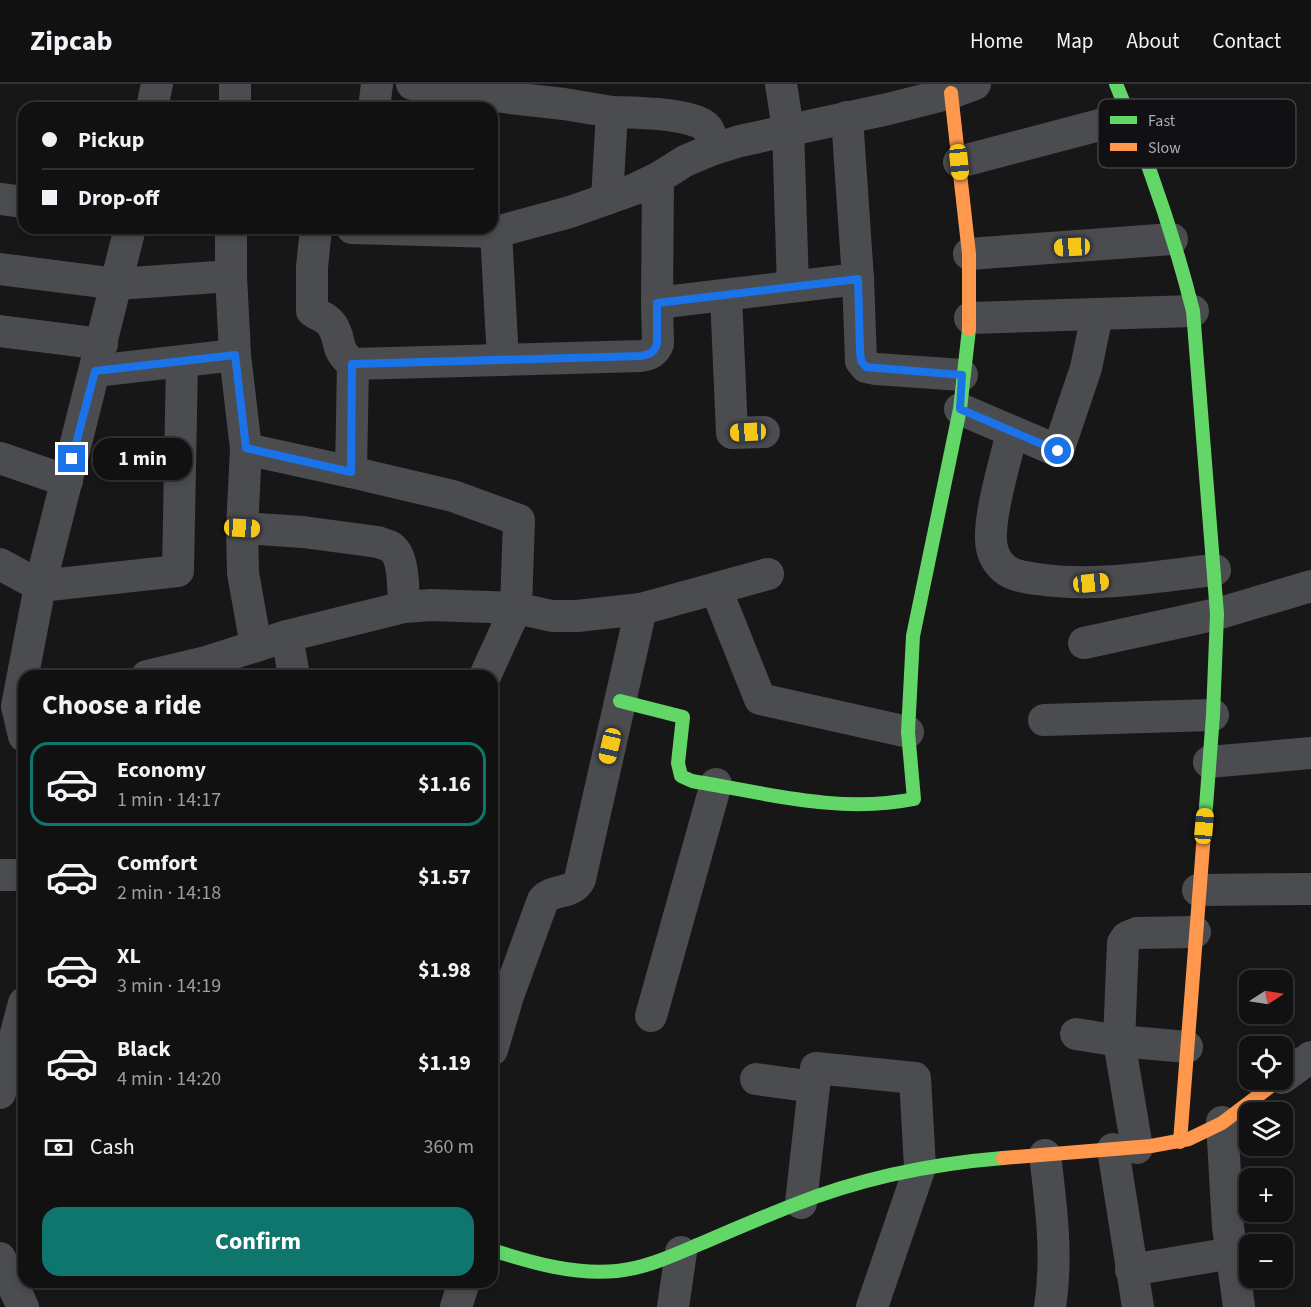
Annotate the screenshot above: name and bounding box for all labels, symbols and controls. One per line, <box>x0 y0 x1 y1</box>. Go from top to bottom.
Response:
text: Zipcab <box>30 21 113 61</box>
text: Home <box>970 26 1023 56</box>
text: Map <box>1056 26 1094 56</box>
text: About <box>1127 26 1179 56</box>
text: Contact <box>1212 26 1281 56</box>
legend <box>1098 99 1296 168</box>
text: Fast <box>1148 110 1176 132</box>
text: Pickup <box>78 124 144 156</box>
text: Slow <box>1148 137 1181 159</box>
car <box>948 143 970 181</box>
text: Drop-off <box>78 182 159 214</box>
car <box>1054 237 1090 257</box>
car <box>730 422 766 442</box>
route start <box>1044 437 1071 464</box>
callout: 1 min <box>93 438 192 480</box>
route end <box>58 445 85 472</box>
text: 1 min <box>118 445 167 473</box>
car <box>224 518 260 538</box>
car <box>1072 572 1110 594</box>
text: Choose a ride <box>42 686 202 725</box>
car <box>597 726 623 766</box>
text: Economy <box>117 754 206 786</box>
icon: car <box>45 757 99 811</box>
text: $1.16 <box>418 768 471 800</box>
text: 1 min · 14:17 <box>117 786 221 814</box>
car <box>1193 807 1215 845</box>
text: Comfort <box>117 847 198 879</box>
icon: car <box>45 850 99 904</box>
text: $1.57 <box>418 861 471 893</box>
text: 2 min · 14:18 <box>117 879 221 907</box>
text: XL <box>117 940 141 972</box>
icon: car <box>45 943 99 997</box>
text: $1.98 <box>418 954 471 986</box>
north arrow <box>1239 970 1293 1024</box>
map controls <box>1239 970 1293 1288</box>
text: 3 min · 14:19 <box>117 972 221 1000</box>
text: Black <box>117 1033 171 1065</box>
icon: car <box>45 1036 99 1090</box>
button: locate <box>1239 1036 1293 1090</box>
text: $1.19 <box>418 1047 471 1079</box>
text: 4 min · 14:20 <box>117 1065 221 1093</box>
button: layers <box>1239 1102 1293 1156</box>
icon: cash <box>42 1131 75 1164</box>
text: Cash <box>90 1131 135 1163</box>
text: 360 m <box>424 1133 474 1161</box>
button: + <box>1239 1168 1293 1222</box>
button: Confirm <box>42 1207 474 1276</box>
button: − <box>1239 1234 1293 1288</box>

